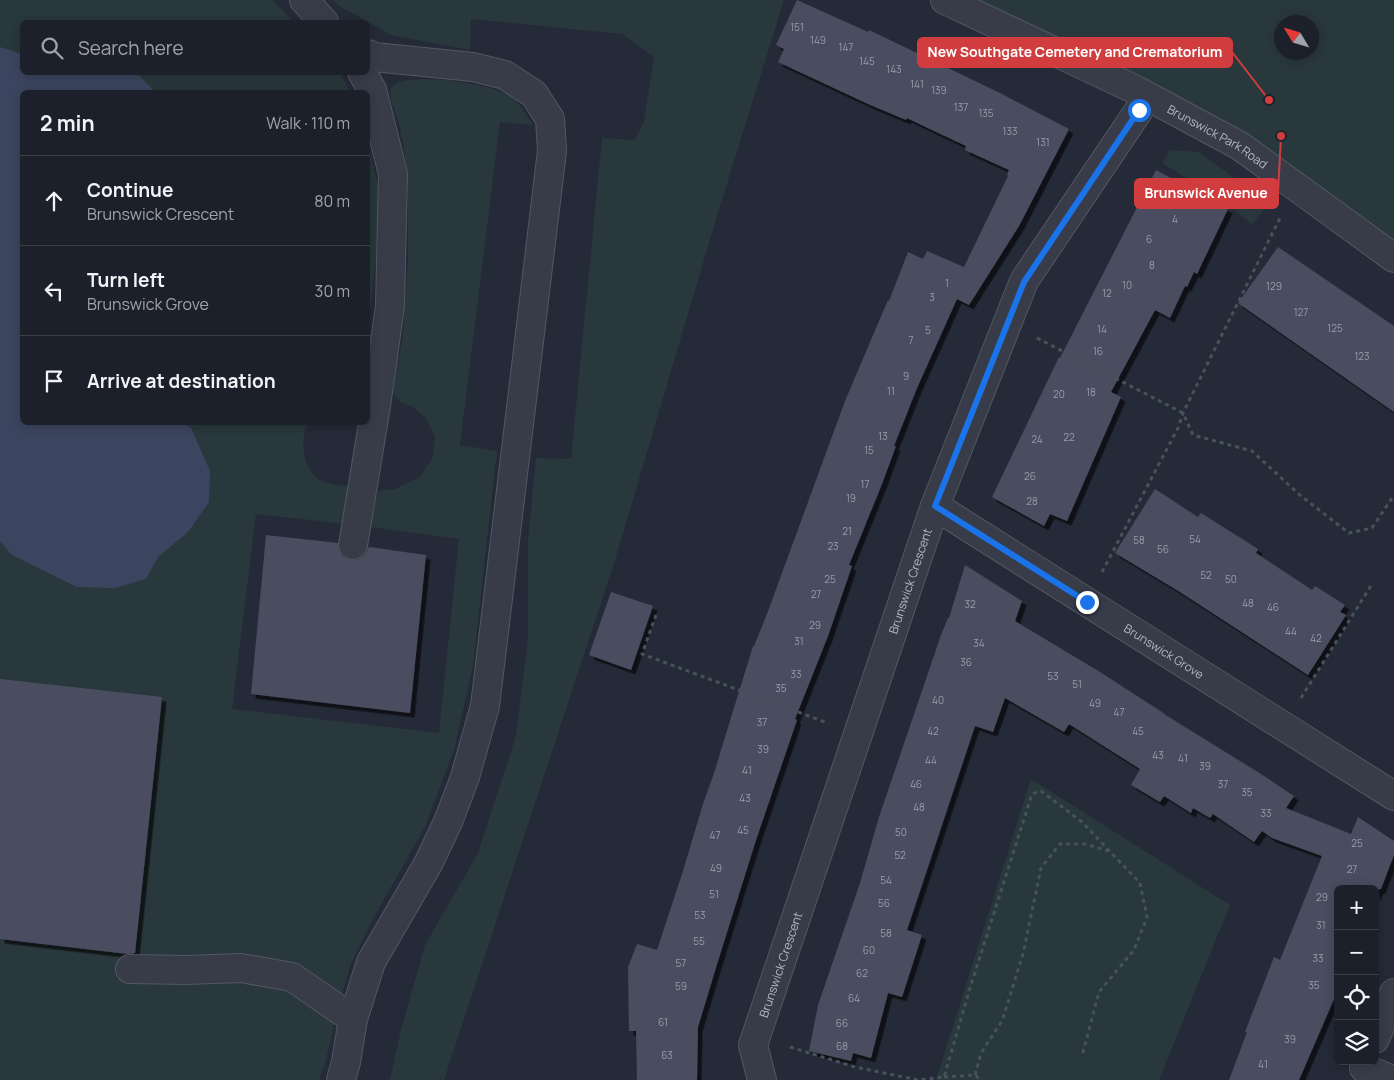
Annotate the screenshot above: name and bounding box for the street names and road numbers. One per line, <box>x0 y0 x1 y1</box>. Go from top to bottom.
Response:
street label: Brunswick Park Road <box>1164 100 1271 172</box>
street label: Brunswick Crescent <box>884 526 936 636</box>
street label: Brunswick Grove <box>1121 619 1207 682</box>
street label: Brunswick Crescent <box>754 909 806 1020</box>

